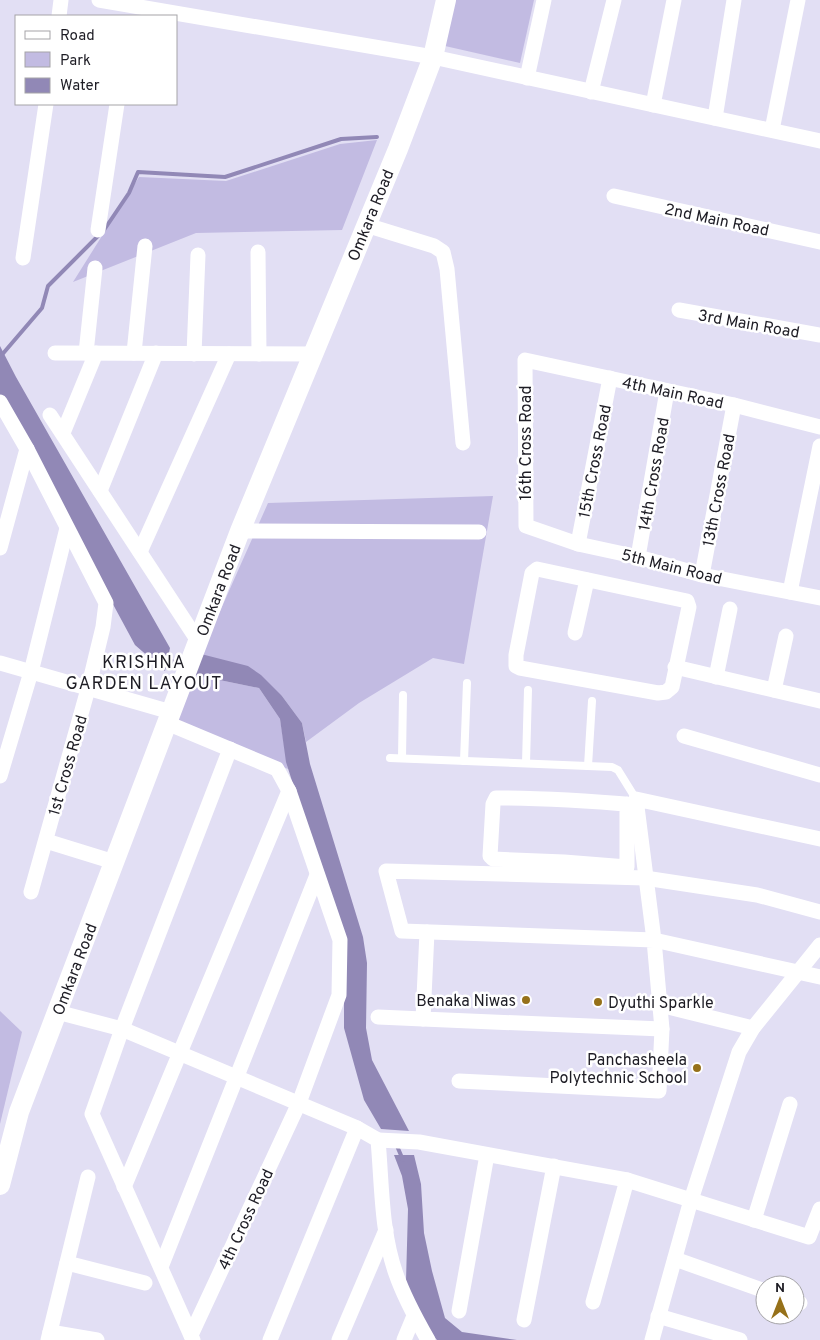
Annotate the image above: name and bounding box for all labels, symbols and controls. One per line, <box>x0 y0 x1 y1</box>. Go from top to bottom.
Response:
legend <box>15 15 178 105</box>
text: Road <box>60 27 95 46</box>
text: Park <box>60 52 91 71</box>
text: Water <box>60 77 100 96</box>
street label: Omkara Road <box>344 167 399 265</box>
street label: 2nd Main Road <box>662 200 771 242</box>
street label: 3rd Main Road <box>696 306 801 344</box>
street label: 4th Main Road <box>620 373 725 414</box>
street label: 16th Cross Road <box>517 386 537 500</box>
street label: 15th Cross Road <box>575 403 617 520</box>
street label: 14th Cross Road <box>635 416 675 533</box>
street label: 13th Cross Road <box>699 432 741 549</box>
street label: Omkara Road <box>193 542 247 640</box>
street label: 5th Main Road <box>619 546 724 590</box>
district label: KRISHNA GARDEN LAYOUT <box>66 652 222 696</box>
street label: 1st Cross Road <box>45 713 93 818</box>
street label: Omkara Road <box>49 921 103 1019</box>
place label: Benaka Niwas <box>416 992 516 1012</box>
marker: Benaka Niwas <box>520 994 532 1006</box>
place label: Dyuthi Sparkle <box>608 994 714 1014</box>
marker: Dyuthi Sparkle <box>592 996 604 1008</box>
place label: Panchasheela Polytechnic School <box>549 1051 687 1089</box>
marker: Panchasheela Polytechnic School <box>691 1062 703 1074</box>
street label: 4th Cross Road <box>215 1166 279 1274</box>
north arrow <box>755 1275 805 1325</box>
text: N <box>775 1280 785 1297</box>

